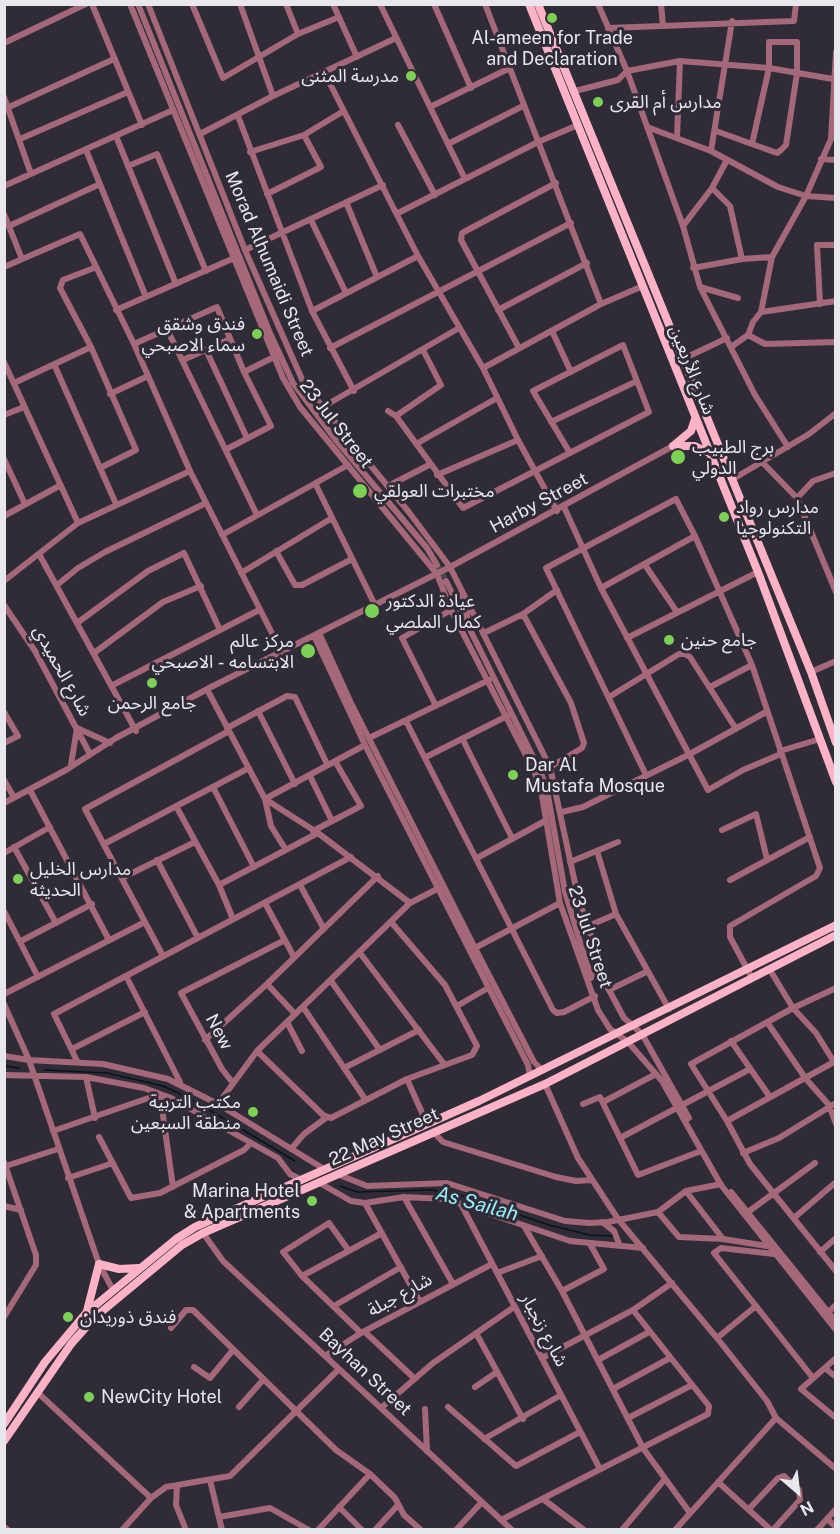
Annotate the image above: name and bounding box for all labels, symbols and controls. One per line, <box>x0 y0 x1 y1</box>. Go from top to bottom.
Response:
marker: Al-ameen for Trade and Declaration <box>545 11 559 25</box>
place label: Al-ameen for Trade and Declaration <box>471 27 633 70</box>
place label: مدرسة المثنى <box>301 65 399 87</box>
marker: مدرسة المثنى <box>404 69 418 83</box>
place label: مدارس أم القرى <box>610 91 722 113</box>
marker: مدارس أم القرى <box>591 95 605 109</box>
street label: Morad Alhumaidi Street <box>220 168 318 360</box>
place label: فندق وشقق سماء الاصبحي <box>142 313 245 356</box>
street label: شارع الأربعين <box>664 322 720 418</box>
marker: فندق وشقق سماء الاصبحي <box>250 327 264 341</box>
street label: 23 Jul Street <box>295 375 377 473</box>
place label: برج الطبيب الدولي <box>692 436 774 478</box>
marker: برج الطبيب الدولي <box>669 448 687 466</box>
street label: Harby Street <box>486 468 592 538</box>
place label: مختبرات العولقي <box>374 480 495 502</box>
marker: مختبرات العولقي <box>351 482 369 500</box>
place label: مدارس رواد التكنولوجيا <box>736 496 819 538</box>
marker: مدارس رواد التكنولوجيا <box>717 510 731 524</box>
place label: عيادة الدكتور كمال الملصي <box>386 590 481 632</box>
marker: عيادة الدكتور كمال الملصي <box>363 602 381 620</box>
street label: شارع الحميدي <box>28 622 96 720</box>
place label: جامع حنين <box>681 629 757 651</box>
place label: مركز عالم الابتسامه - الاصبحي <box>152 630 294 672</box>
marker: جامع حنين <box>662 633 676 647</box>
marker: مركز عالم الابتسامه - الاصبحي <box>299 642 317 660</box>
marker: جامع الرحمن <box>145 676 159 690</box>
place label: جامع الرحمن <box>108 692 196 714</box>
place label: Dar Al Mustafa Mosque <box>525 754 665 796</box>
marker: Dar Al Mustafa Mosque <box>506 768 520 782</box>
place label: مدارس الخليل الحديثة <box>30 858 131 900</box>
marker: مدارس الخليل الحديثة <box>11 872 25 886</box>
street label: 23 Jul Street <box>563 883 617 991</box>
street label: New <box>201 1010 237 1054</box>
place label: مكتب التربية منطقة السبعين <box>131 1091 241 1134</box>
street label: 22 May Street <box>326 1103 442 1171</box>
marker: مكتب التربية منطقة السبعين <box>246 1105 260 1119</box>
place label: Marina Hotel & Apartments <box>184 1180 300 1222</box>
water label: As Sailah <box>433 1181 521 1227</box>
marker: Marina Hotel & Apartments <box>305 1194 319 1208</box>
street label: شارع جبلة <box>364 1268 436 1322</box>
street label: شارع زنجبار <box>516 1290 572 1370</box>
place label: فندق ذوريدان <box>80 1306 176 1328</box>
marker: فندق ذوريدان <box>61 1310 75 1324</box>
street label: Bayhan Street <box>314 1324 416 1420</box>
place label: NewCity Hotel <box>101 1386 222 1408</box>
marker: NewCity Hotel <box>82 1390 96 1404</box>
north arrow <box>768 1462 828 1522</box>
text: N <box>797 1497 817 1520</box>

